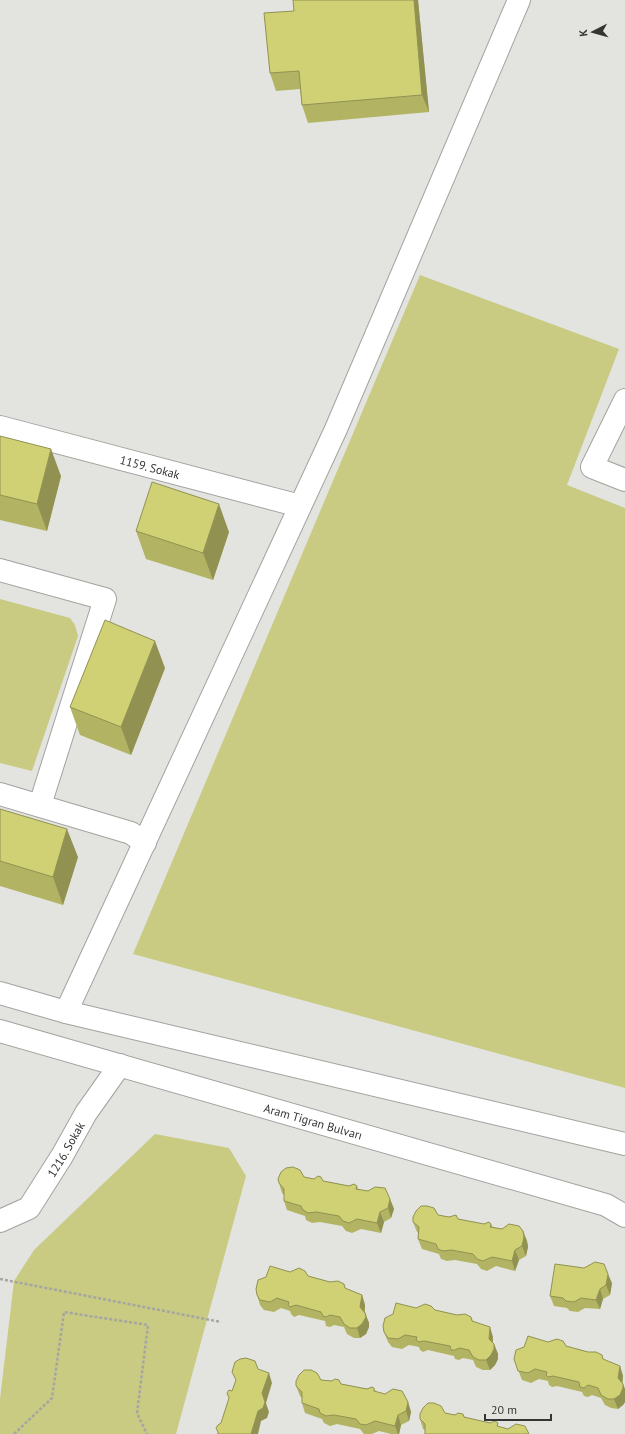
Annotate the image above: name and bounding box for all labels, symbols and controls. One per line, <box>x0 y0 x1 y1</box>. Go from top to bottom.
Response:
north arrow <box>573 12 613 52</box>
text: K <box>576 29 590 37</box>
street label: 1159. Sokak <box>118 451 182 482</box>
street label: Aram Tigran Bulvarı <box>262 1100 364 1142</box>
street label: 1216. Sokak <box>43 1119 87 1179</box>
scale bar <box>485 1396 551 1422</box>
text: 20 m <box>491 1402 517 1417</box>

